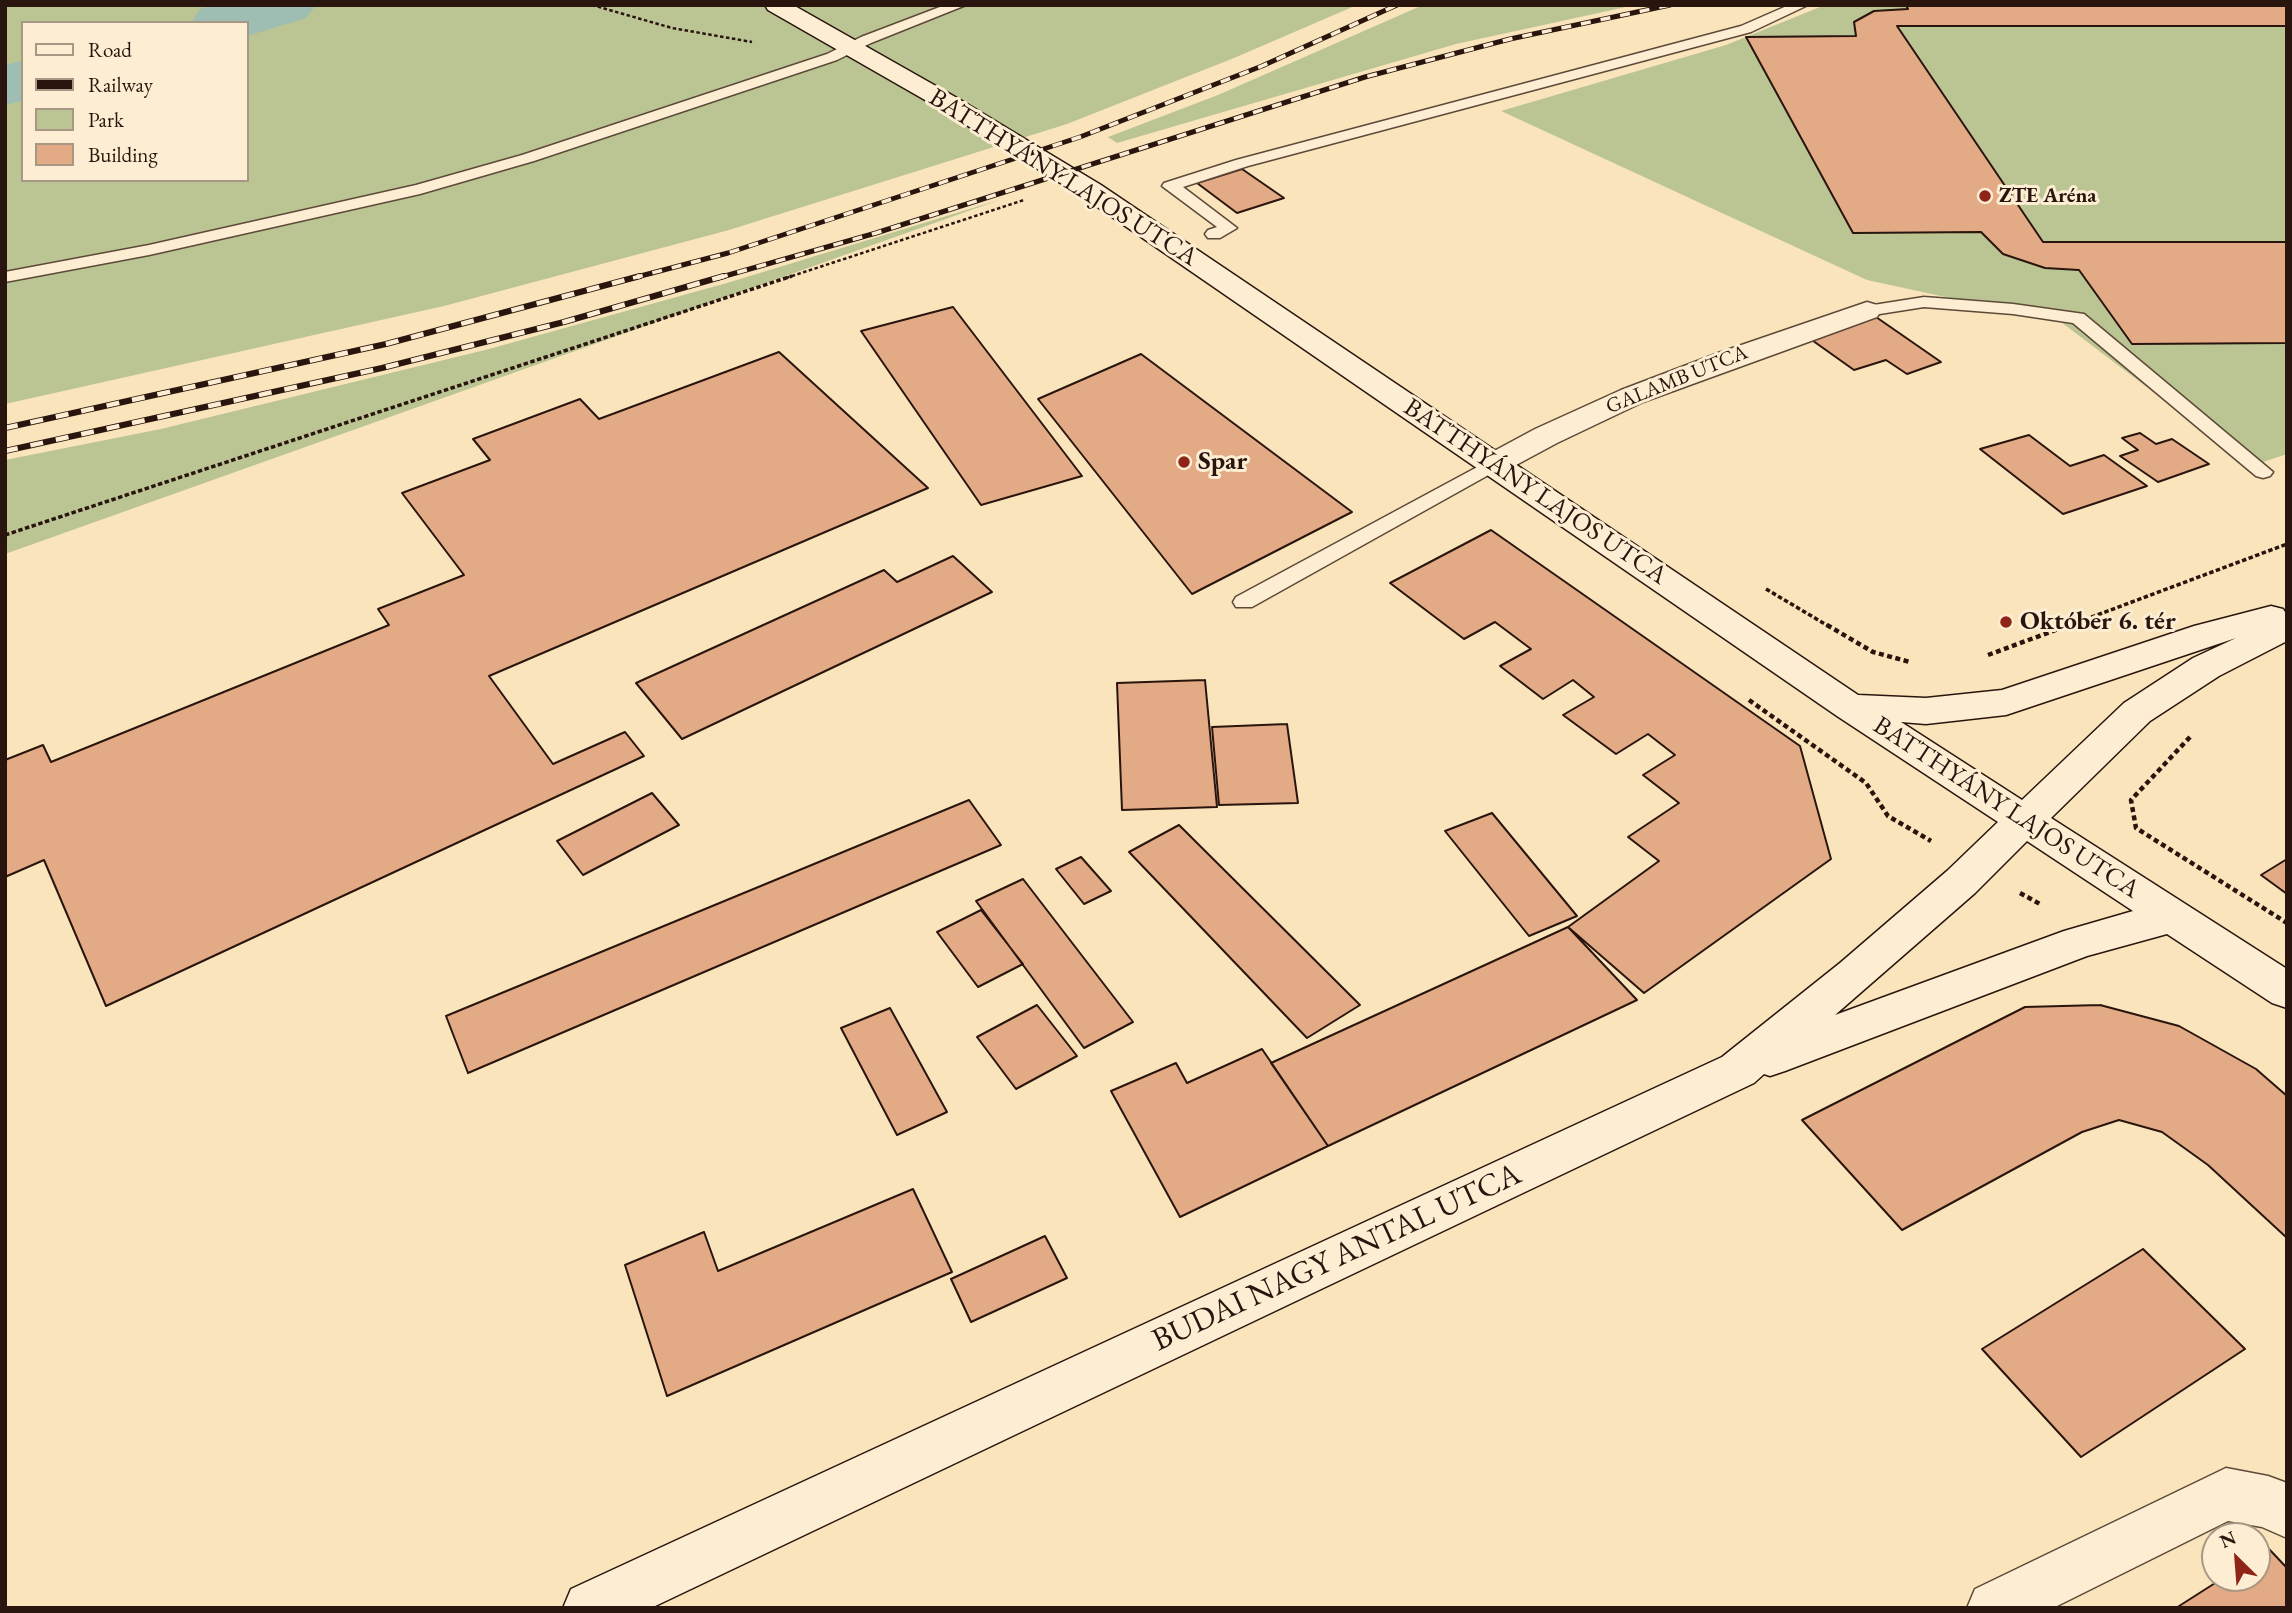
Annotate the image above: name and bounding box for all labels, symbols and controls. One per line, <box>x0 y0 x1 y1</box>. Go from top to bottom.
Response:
legend <box>21 21 248 182</box>
text: Road <box>88 36 132 63</box>
text: Railway <box>88 71 153 98</box>
street label: BATTHYÁNY LAJOS UTCA <box>923 82 1203 274</box>
text: Park <box>88 106 124 133</box>
text: Building <box>88 141 158 168</box>
place label: ZTE Aréna <box>1999 183 2097 209</box>
marker: ZTE Aréna <box>1977 188 1993 204</box>
street label: GALAMB UTCA <box>1602 340 1752 420</box>
street label: BATTHYÁNY LAJOS UTCA <box>1397 392 1673 592</box>
place label: Spar <box>1198 446 1247 478</box>
marker: Spar <box>1176 454 1192 470</box>
place label: Október 6. tér <box>2020 606 2176 638</box>
marker: Október 6. tér <box>1998 614 2014 630</box>
street label: BATTHYÁNY LAJOS UTCA <box>1867 710 2145 906</box>
street label: BUDAI NAGY ANTAL UTCA <box>1147 1156 1527 1360</box>
north arrow <box>2201 1522 2271 1592</box>
text: N <box>2216 1525 2240 1554</box>

